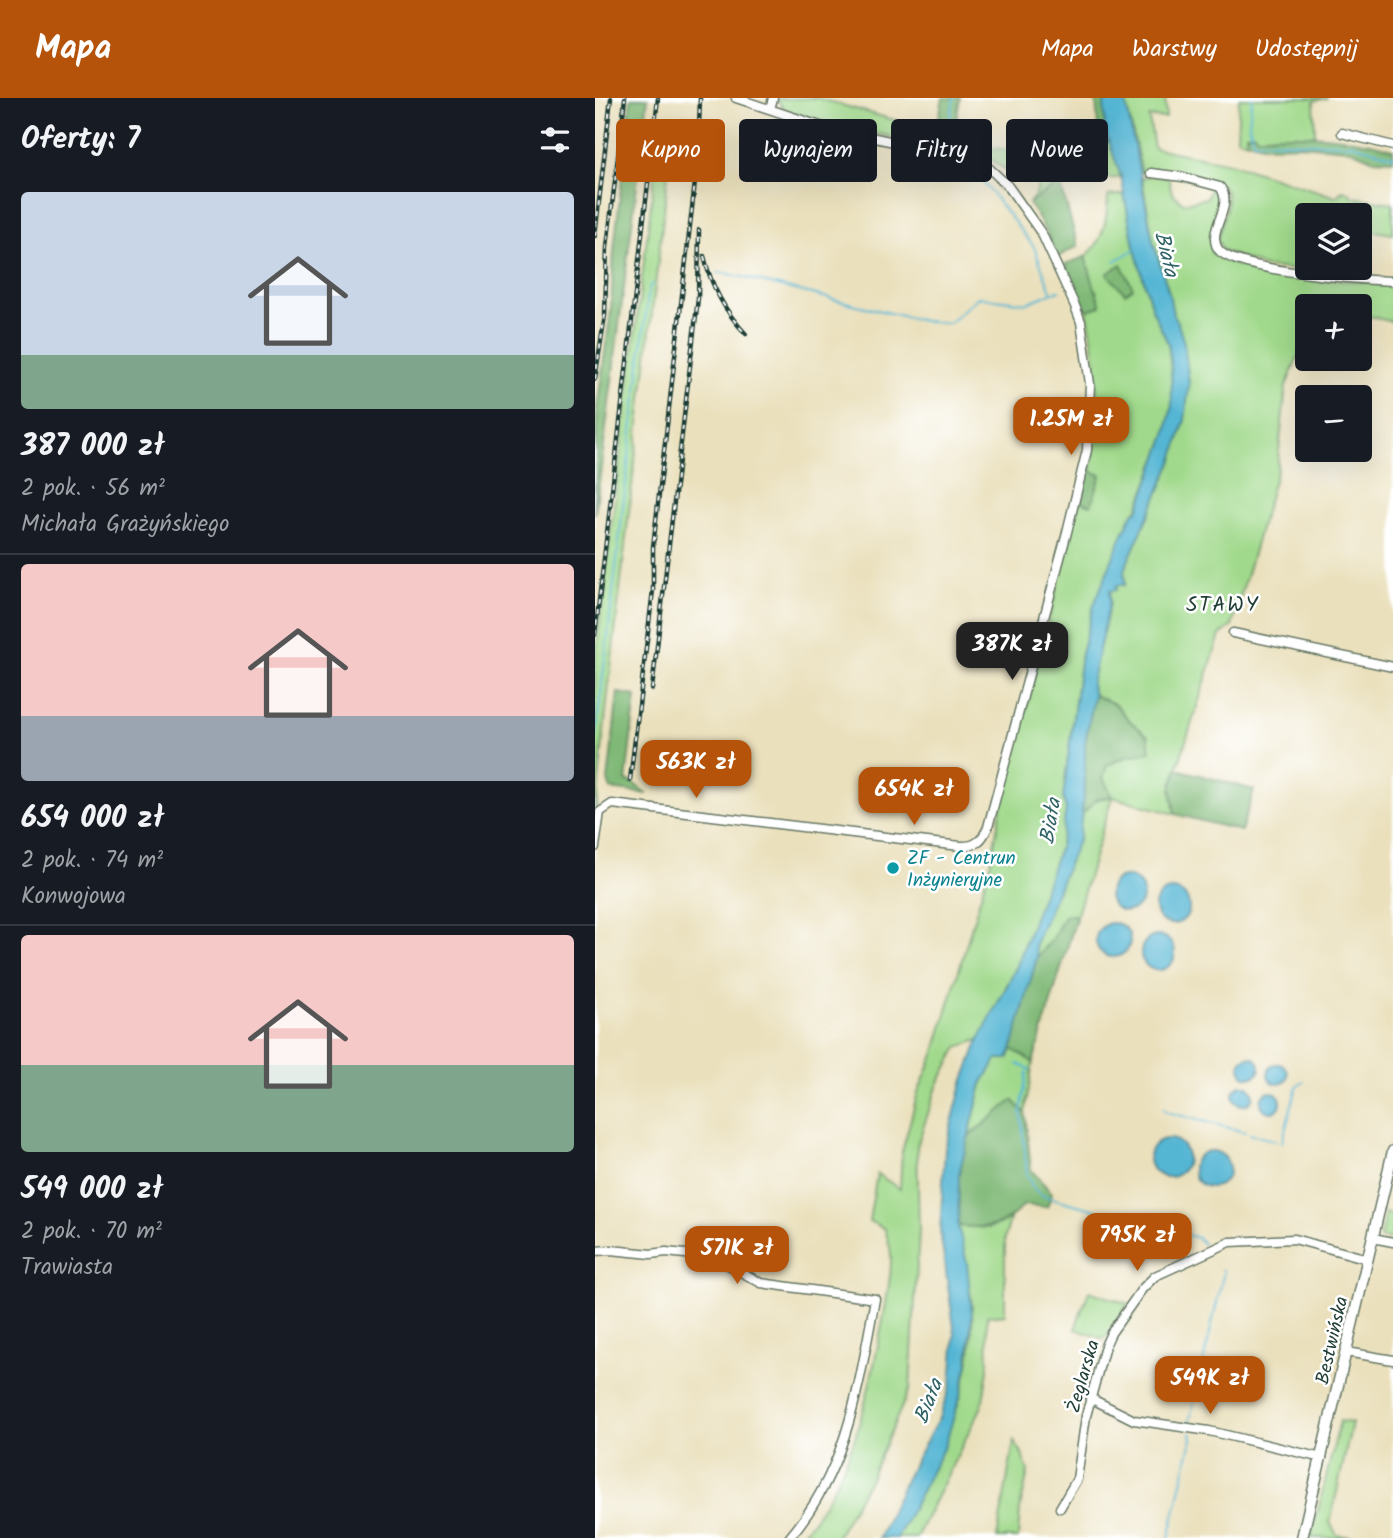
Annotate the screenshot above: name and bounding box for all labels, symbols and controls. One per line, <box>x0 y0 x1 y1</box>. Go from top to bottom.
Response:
text: Mapa <box>35 23 111 76</box>
text: Mapa <box>1041 30 1094 69</box>
text: Warstwy <box>1132 30 1217 69</box>
text: Udostępnij <box>1255 30 1358 69</box>
text: Oferty: 7 <box>21 116 140 164</box>
chip: Kupno <box>616 119 725 182</box>
chip: Wynajem <box>739 119 877 182</box>
chip: Filtry <box>891 119 992 182</box>
chip: Nowe <box>1006 119 1108 182</box>
icon: filters <box>536 121 574 159</box>
map controls <box>1295 203 1372 462</box>
button: layers <box>1295 203 1372 280</box>
water label: Biała <box>1144 228 1187 282</box>
icon: home <box>235 238 361 364</box>
button: + <box>1295 294 1372 371</box>
button: − <box>1295 385 1372 462</box>
pin: 1.25M zł <box>999 398 1143 457</box>
text: 1.25M zł <box>1029 402 1113 438</box>
text: 387 000 zł <box>21 423 164 471</box>
text: 2 pok. · 56 m² <box>21 471 165 507</box>
text: Michała Grażyńskiego <box>21 507 229 543</box>
district label: STAWY <box>1186 589 1260 622</box>
icon: home <box>235 610 361 736</box>
pin: 387K zł <box>947 622 1077 682</box>
text: 387K zł <box>972 627 1052 663</box>
pin: 563K zł <box>631 740 761 800</box>
text: 563K zł <box>656 745 736 781</box>
pin: 654K zł <box>849 768 979 827</box>
text: 654K zł <box>874 772 954 808</box>
text: 654 000 zł <box>21 795 164 843</box>
water label: Biała <box>1032 795 1072 846</box>
text: 2 pok. · 74 m² <box>21 843 163 879</box>
place label: ZF - Centrun Inżynieryjne <box>907 844 1016 896</box>
marker: ZF - Centrun Inżynieryjne <box>885 860 901 876</box>
text: Konwojowa <box>21 879 126 915</box>
icon: home <box>235 981 361 1107</box>
text: 549 000 zł <box>21 1166 163 1214</box>
text: 2 pok. · 70 m² <box>21 1214 162 1250</box>
pin: 795K zł <box>1072 1214 1202 1273</box>
text: 795K zł <box>1099 1218 1175 1254</box>
pin: 571K zł <box>672 1226 802 1286</box>
text: 571K zł <box>701 1231 773 1267</box>
text: Trawiasta <box>21 1250 113 1286</box>
street label: Bestwińska <box>1308 1294 1358 1387</box>
street label: Żeglarska <box>1059 1336 1109 1417</box>
pin: 549K zł <box>1145 1356 1275 1416</box>
text: 549K zł <box>1171 1361 1249 1397</box>
water label: Biała <box>906 1373 953 1429</box>

